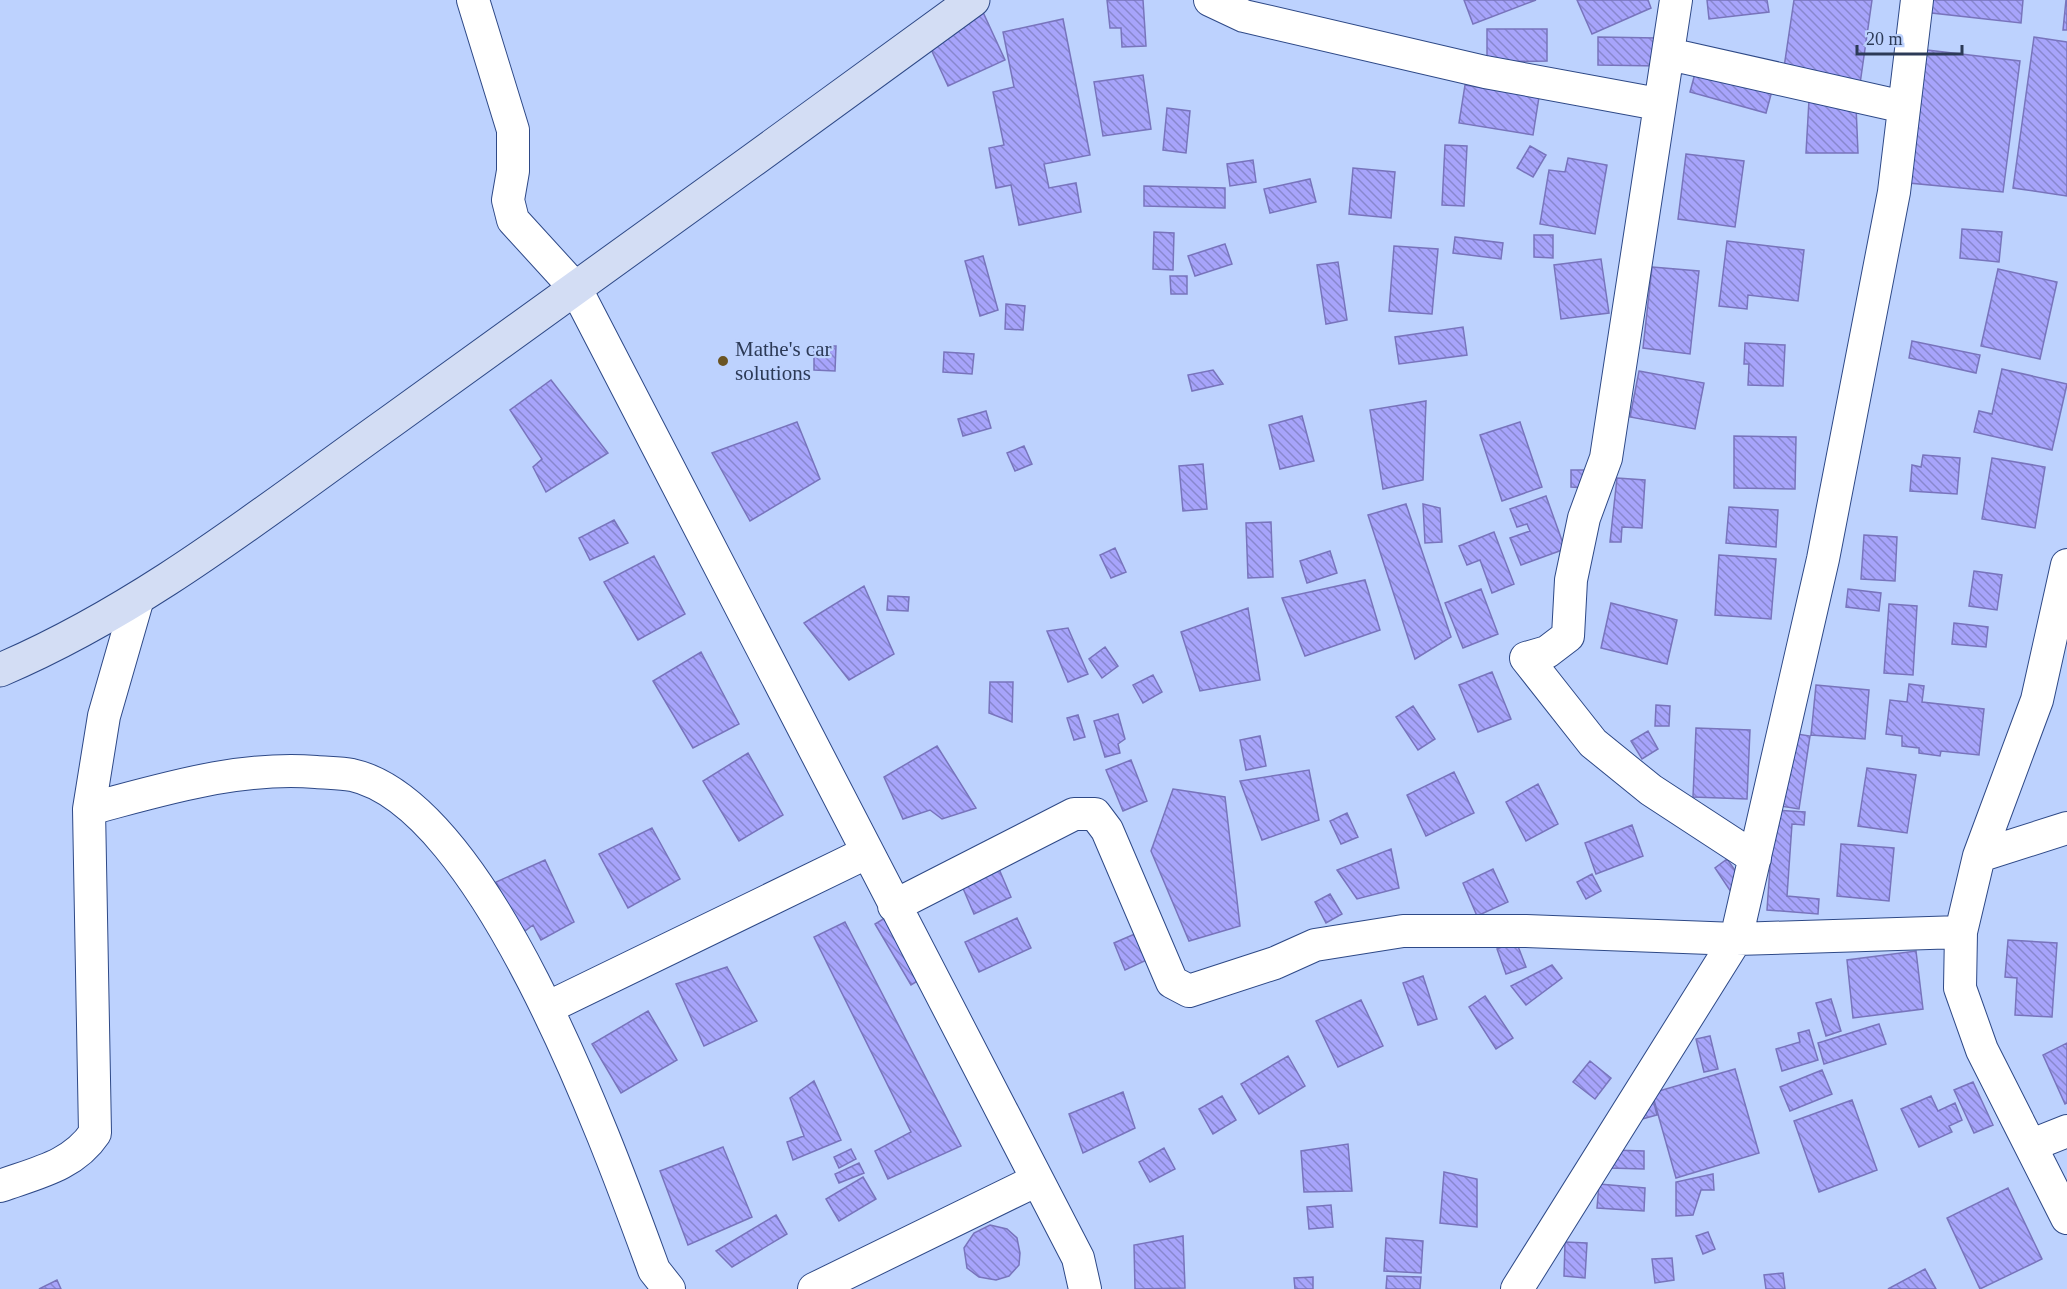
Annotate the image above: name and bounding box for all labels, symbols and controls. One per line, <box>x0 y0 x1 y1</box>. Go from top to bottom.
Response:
scale bar <box>1857 18 1962 56</box>
text: 20 m <box>1866 29 1903 49</box>
place label: Mathe's car solutions <box>735 337 832 385</box>
marker: Mathe's car solutions <box>716 354 730 368</box>

